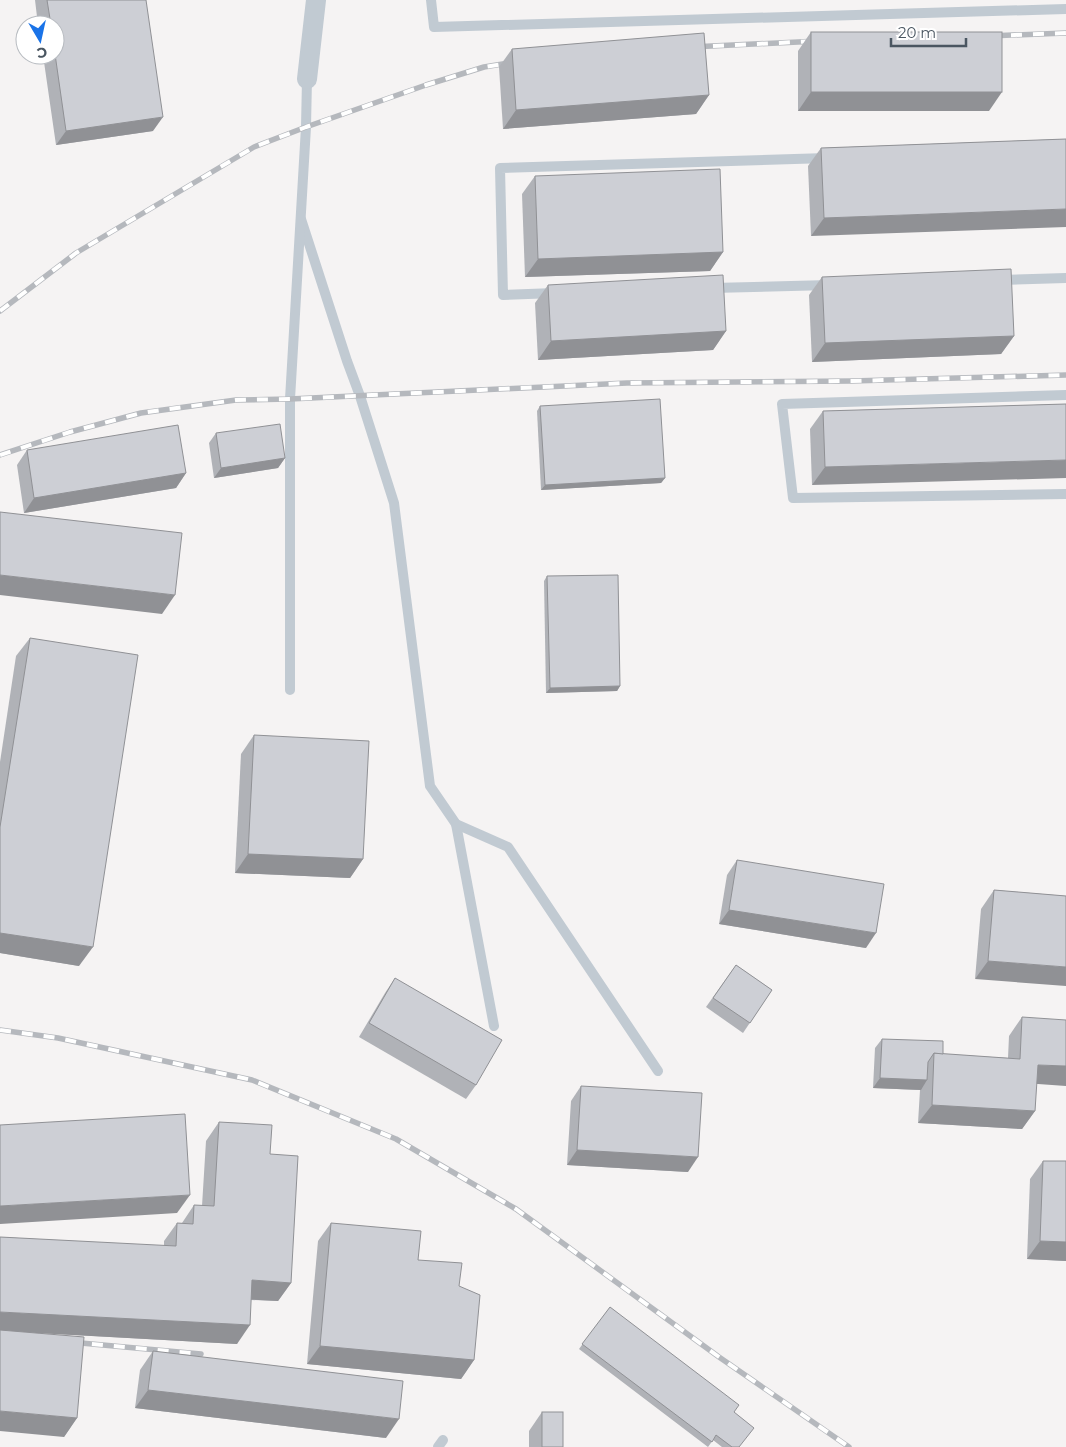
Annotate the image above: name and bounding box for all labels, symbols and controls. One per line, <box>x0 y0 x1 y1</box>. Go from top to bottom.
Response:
north arrow <box>15 15 65 65</box>
scale bar <box>891 15 966 47</box>
text: 20 m <box>898 23 936 42</box>
text: С <box>36 43 48 63</box>

